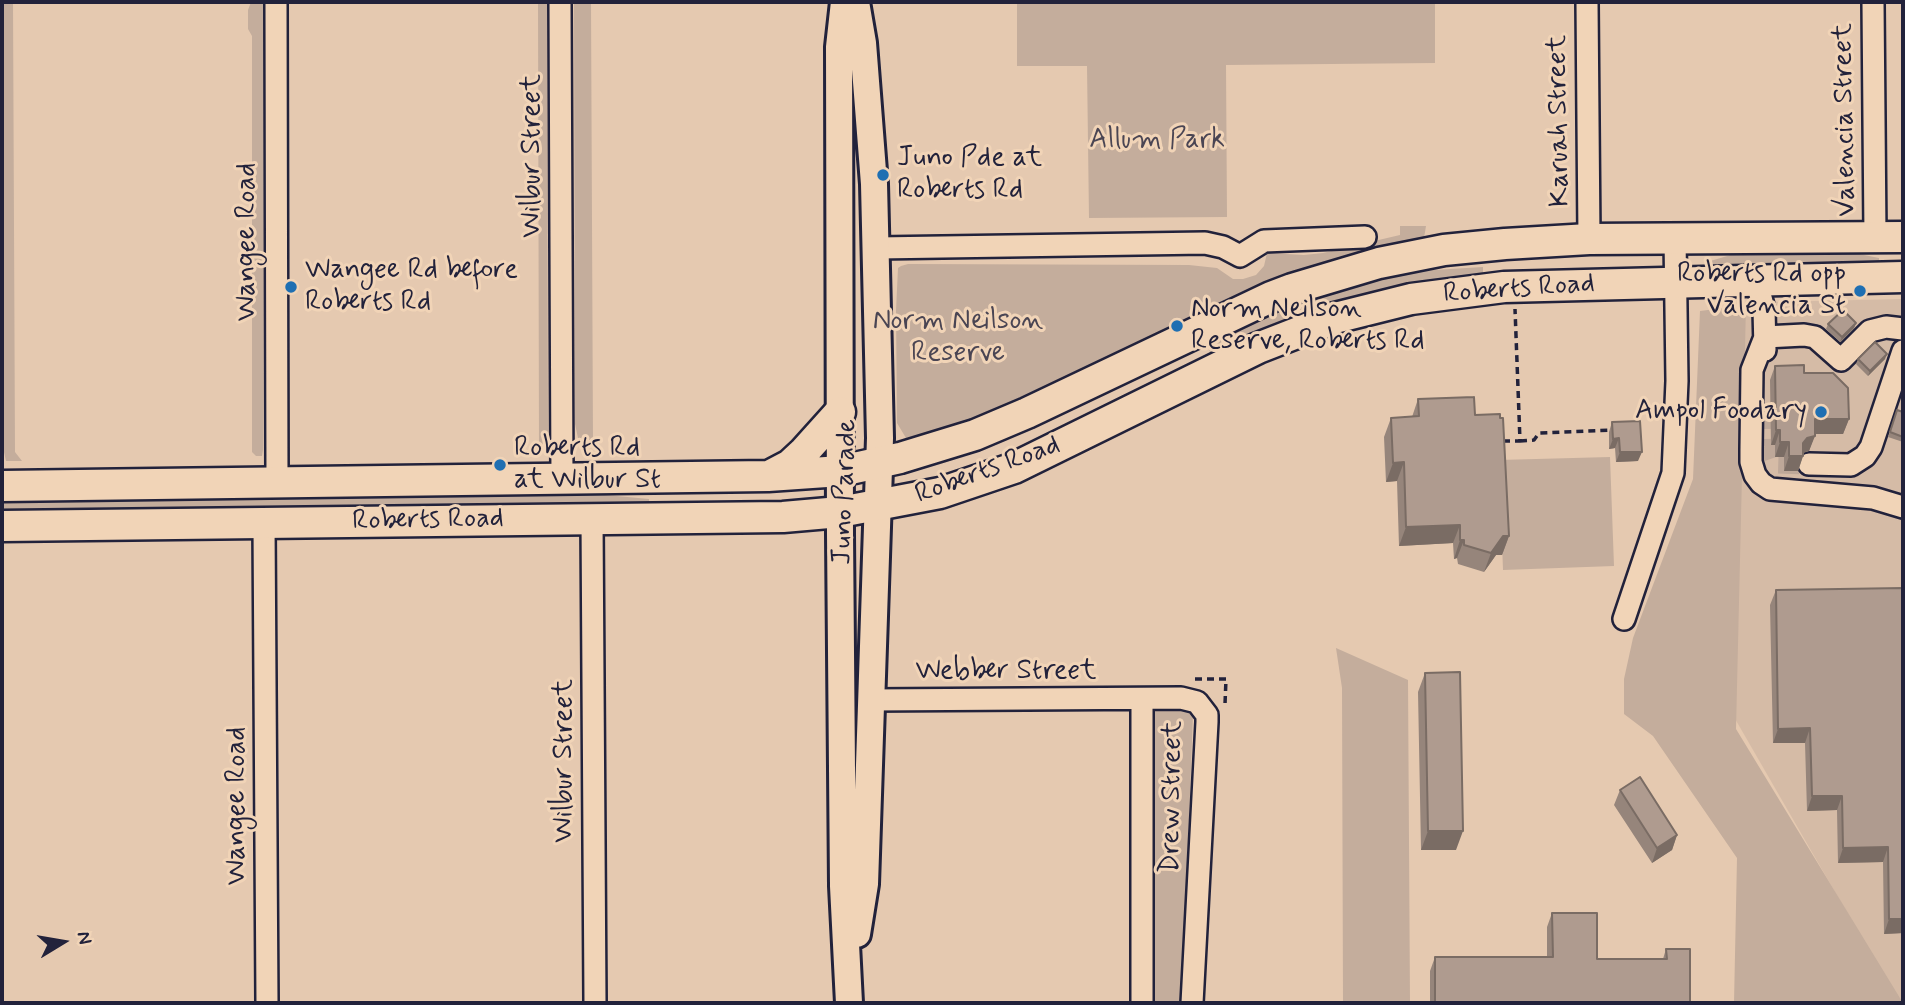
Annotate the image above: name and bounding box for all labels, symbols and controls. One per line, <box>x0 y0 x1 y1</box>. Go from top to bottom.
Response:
street label: Valencia Street <box>1828 23 1864 217</box>
street label: Karuah Street <box>1542 35 1578 207</box>
street label: Wilbur Street <box>516 74 550 238</box>
park label: Allum Park <box>1089 124 1225 158</box>
place label: Juno Pde at Roberts Rd <box>897 142 1042 208</box>
street label: Wangee Road <box>231 163 265 321</box>
marker: Juno Pde at Roberts Rd <box>875 167 891 183</box>
place label: Wangee Rd before Roberts Rd <box>305 254 518 320</box>
place label: Roberts Rd opp Valencia St <box>1677 258 1846 324</box>
street label: Roberts Road <box>1442 268 1596 312</box>
marker: Wangee Rd before Roberts Rd <box>283 279 299 295</box>
marker: Roberts Rd opp Valencia St <box>1852 283 1868 299</box>
place label: Norm Neilson Reserve, Roberts Rd <box>1191 293 1424 359</box>
park label: Norm Neilson Reserve <box>873 305 1043 371</box>
marker: Norm Neilson Reserve, Roberts Rd <box>1169 318 1185 334</box>
place label: Ampol Foodary <box>1635 395 1807 429</box>
marker: Ampol Foodary <box>1813 404 1829 420</box>
street label: Juno Parade <box>827 419 865 565</box>
street label: Roberts Road <box>911 429 1065 513</box>
place label: Roberts Rd at Wilbur St <box>514 432 661 498</box>
marker: Roberts Rd at Wilbur St <box>492 457 508 473</box>
street label: Roberts Road <box>352 503 504 539</box>
street label: Webber Street <box>915 655 1097 689</box>
street label: Wilbur Street <box>548 679 582 843</box>
street label: Drew Street <box>1155 720 1191 874</box>
street label: Wangee Road <box>221 727 255 885</box>
north arrow <box>28 907 98 977</box>
text: N <box>71 929 98 946</box>

